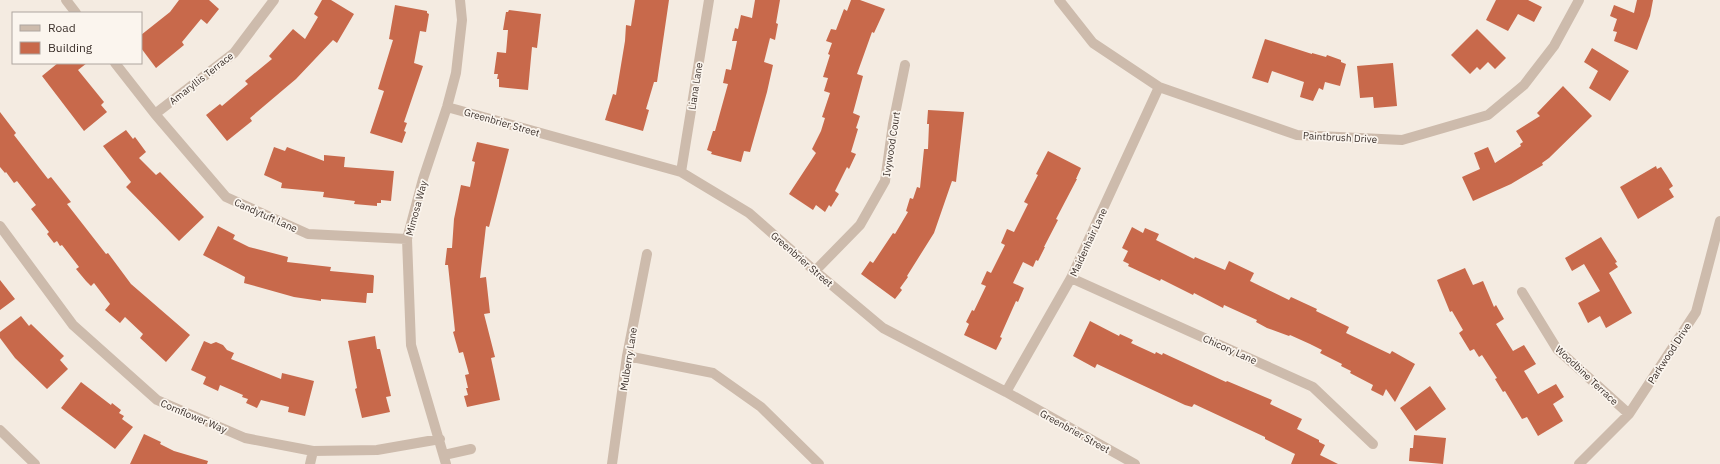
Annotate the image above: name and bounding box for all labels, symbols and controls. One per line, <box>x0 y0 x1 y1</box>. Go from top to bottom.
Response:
legend <box>12 12 142 64</box>
text: Road <box>48 20 76 35</box>
text: Building <box>48 40 93 55</box>
street label: Amaryllis Terrace <box>167 49 236 108</box>
street label: Liana Lane <box>685 61 706 111</box>
street label: Greenbrier Street <box>463 105 542 140</box>
street label: Ivywood Court <box>880 110 903 178</box>
street label: Paintbrush Drive <box>1303 129 1378 146</box>
street label: Mimosa Way <box>403 179 430 237</box>
street label: Candytuft Lane <box>232 196 300 235</box>
street label: Maidenhair Lane <box>1067 205 1110 278</box>
street label: Greenbrier Street <box>768 229 836 290</box>
street label: Parkwood Drive <box>1645 320 1694 386</box>
street label: Mulberry Lane <box>617 326 640 392</box>
street label: Chicory Lane <box>1201 332 1259 367</box>
street label: Woodbine Terrace <box>1553 343 1621 408</box>
street label: Cornflower Way <box>159 397 229 436</box>
street label: Greenbrier Street <box>1037 407 1113 456</box>

